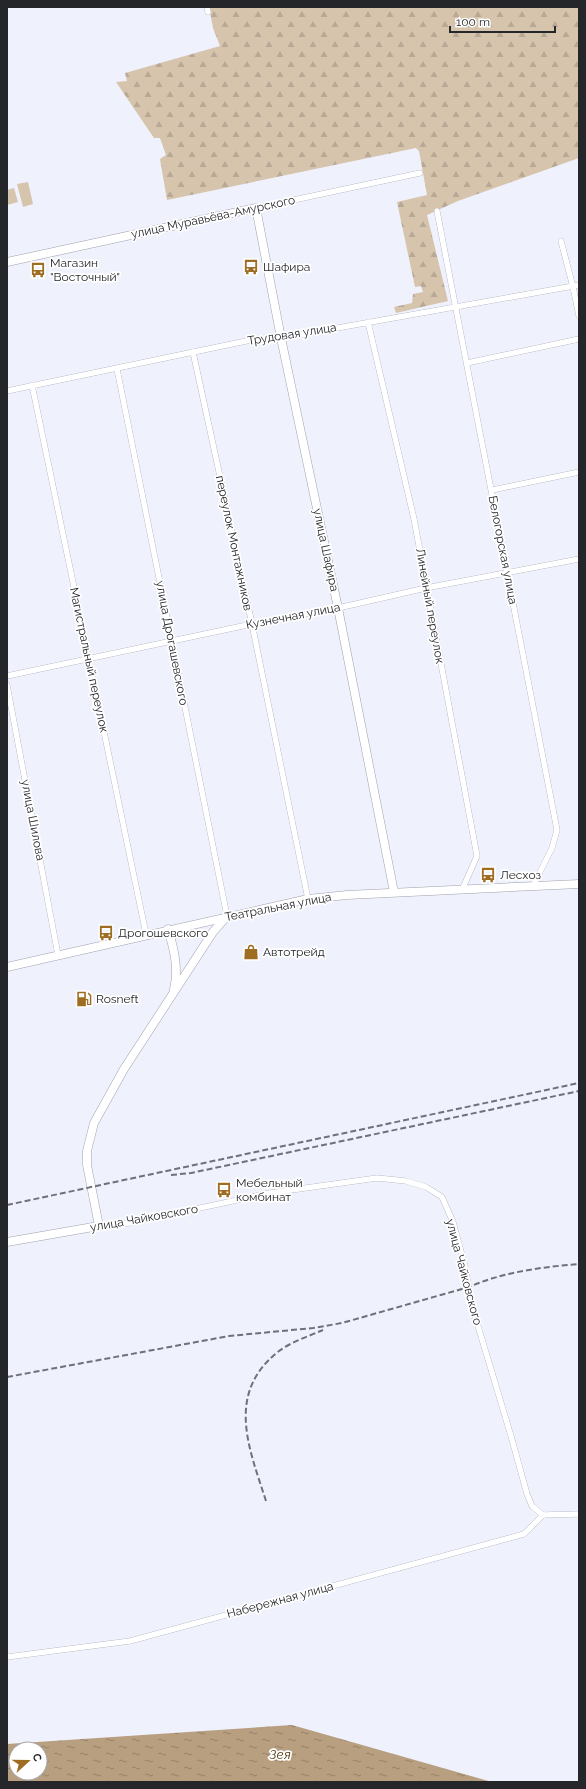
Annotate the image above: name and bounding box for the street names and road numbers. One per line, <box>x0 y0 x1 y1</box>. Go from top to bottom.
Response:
street label: улица Муравьёва-Амурского <box>130 193 296 241</box>
street label: Трудовая улица <box>247 320 337 348</box>
street label: переулок Монтажников <box>213 474 255 612</box>
street label: Белогорская улица <box>486 494 520 606</box>
street label: улица Шафира <box>310 507 342 593</box>
street label: Линейный переулок <box>413 547 447 665</box>
street label: улица Дрогашевского <box>153 580 191 706</box>
street label: Магистральный переулок <box>67 586 111 734</box>
street label: Кузнечная улица <box>245 600 341 632</box>
street label: улица Шилова <box>18 778 48 862</box>
street label: Театральная улица <box>224 890 332 924</box>
street label: улица Чайковского <box>89 1202 199 1234</box>
street label: улица Чайковского <box>443 1217 485 1327</box>
street label: Набережная улица <box>225 1579 335 1621</box>

